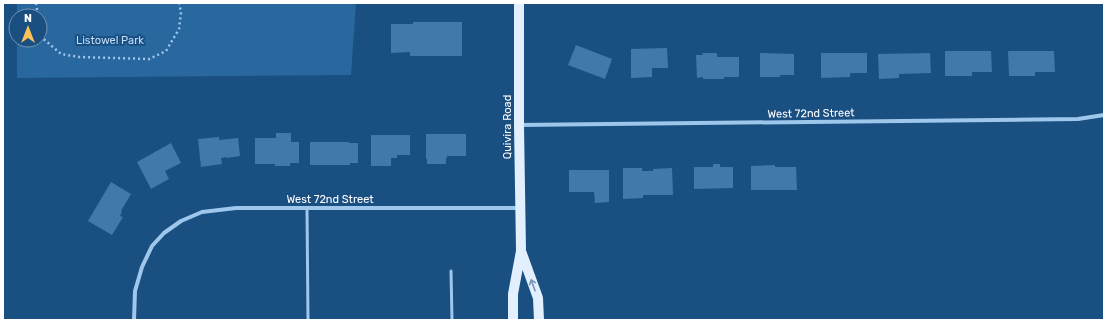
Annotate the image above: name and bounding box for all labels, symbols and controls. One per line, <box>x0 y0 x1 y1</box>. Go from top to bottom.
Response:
north arrow <box>8 8 48 48</box>
text: N <box>24 12 32 25</box>
park label: Listowel Park <box>76 34 144 47</box>
street label: Quivira Road <box>501 95 514 159</box>
street label: West 72nd Street <box>767 106 855 121</box>
street label: West 72nd Street <box>286 193 374 206</box>
one-way arrow <box>529 279 537 291</box>

